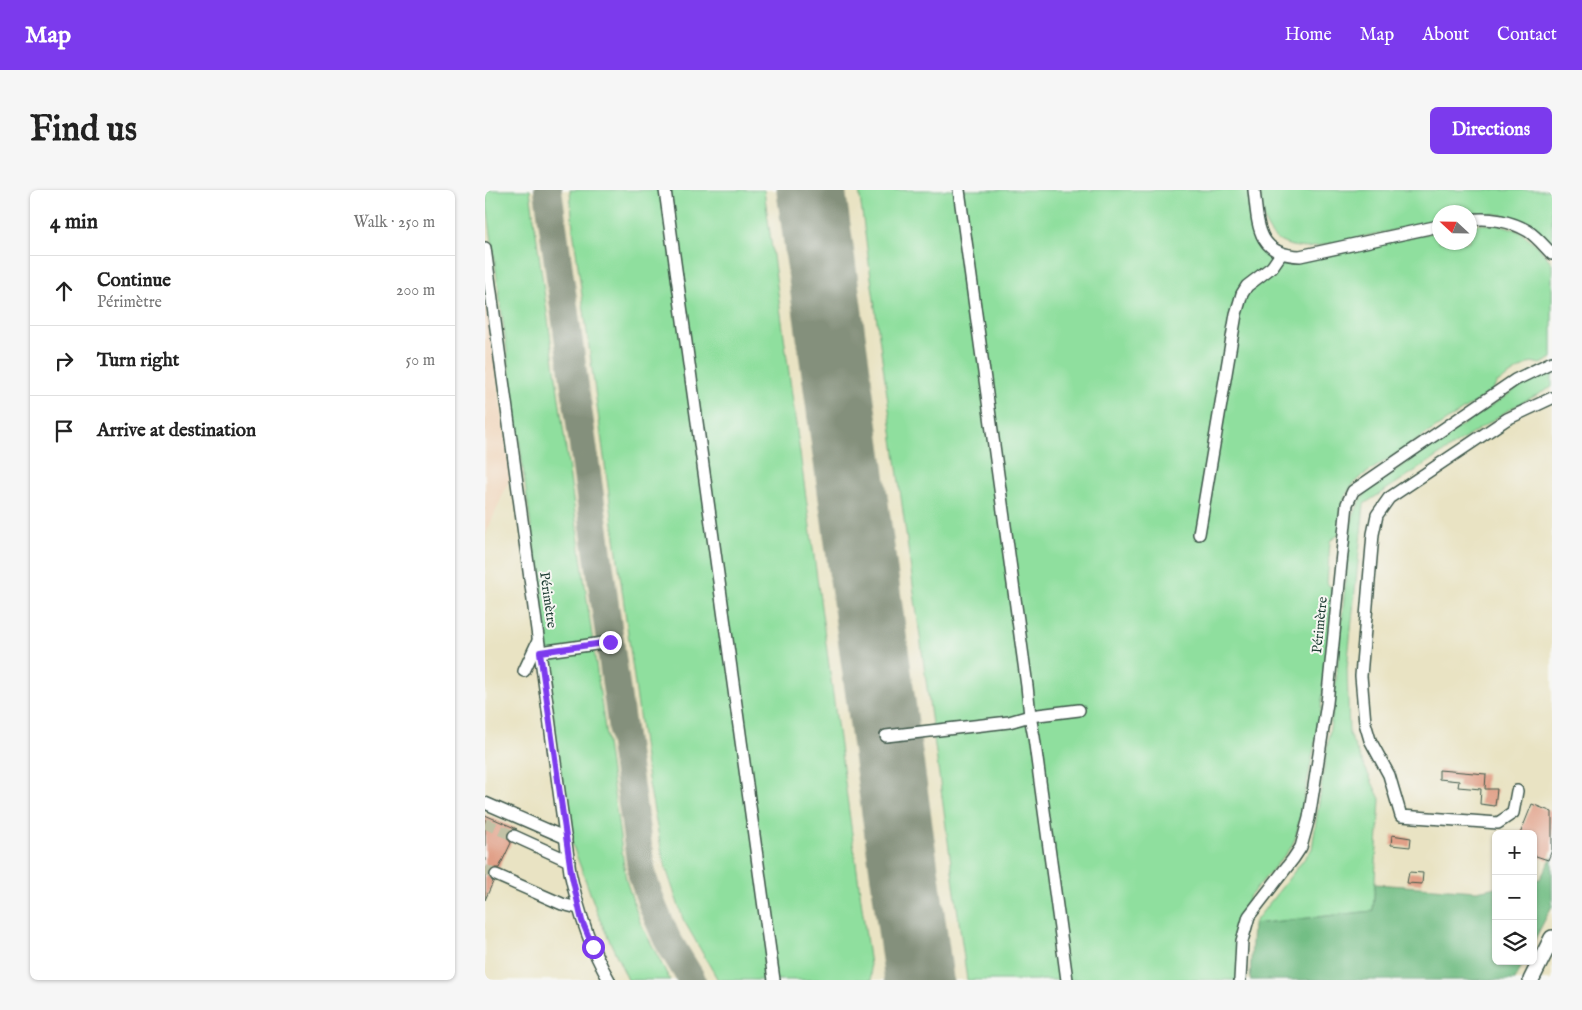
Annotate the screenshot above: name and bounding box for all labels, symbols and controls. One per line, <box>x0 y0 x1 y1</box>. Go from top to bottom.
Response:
text: Map <box>25 20 71 51</box>
text: Home <box>1285 24 1332 47</box>
text: Map <box>1360 24 1394 47</box>
text: About <box>1422 24 1469 47</box>
text: Contact <box>1497 24 1557 47</box>
button: Directions <box>1430 107 1552 154</box>
text: Find us <box>30 108 137 153</box>
north arrow <box>1432 205 1477 250</box>
text: 4 min <box>50 209 98 236</box>
text: Walk · 250 m <box>353 213 435 233</box>
text: Continue <box>97 269 171 293</box>
icon: ahead <box>50 277 78 305</box>
text: 200 m <box>396 281 435 301</box>
text: Périmètre <box>97 293 162 313</box>
icon: right <box>50 347 78 375</box>
text: Turn right <box>97 349 179 373</box>
text: 50 m <box>406 351 435 371</box>
icon: arrive <box>50 417 78 445</box>
text: Arrive at destination <box>97 419 256 443</box>
street label: Périmètre <box>535 571 561 630</box>
street label: Périmètre <box>1308 595 1332 654</box>
route end <box>599 631 622 654</box>
map controls <box>1492 830 1537 965</box>
button: + <box>1492 830 1537 875</box>
button: − <box>1492 875 1537 920</box>
button: layers <box>1492 920 1537 965</box>
route start <box>582 936 605 959</box>

